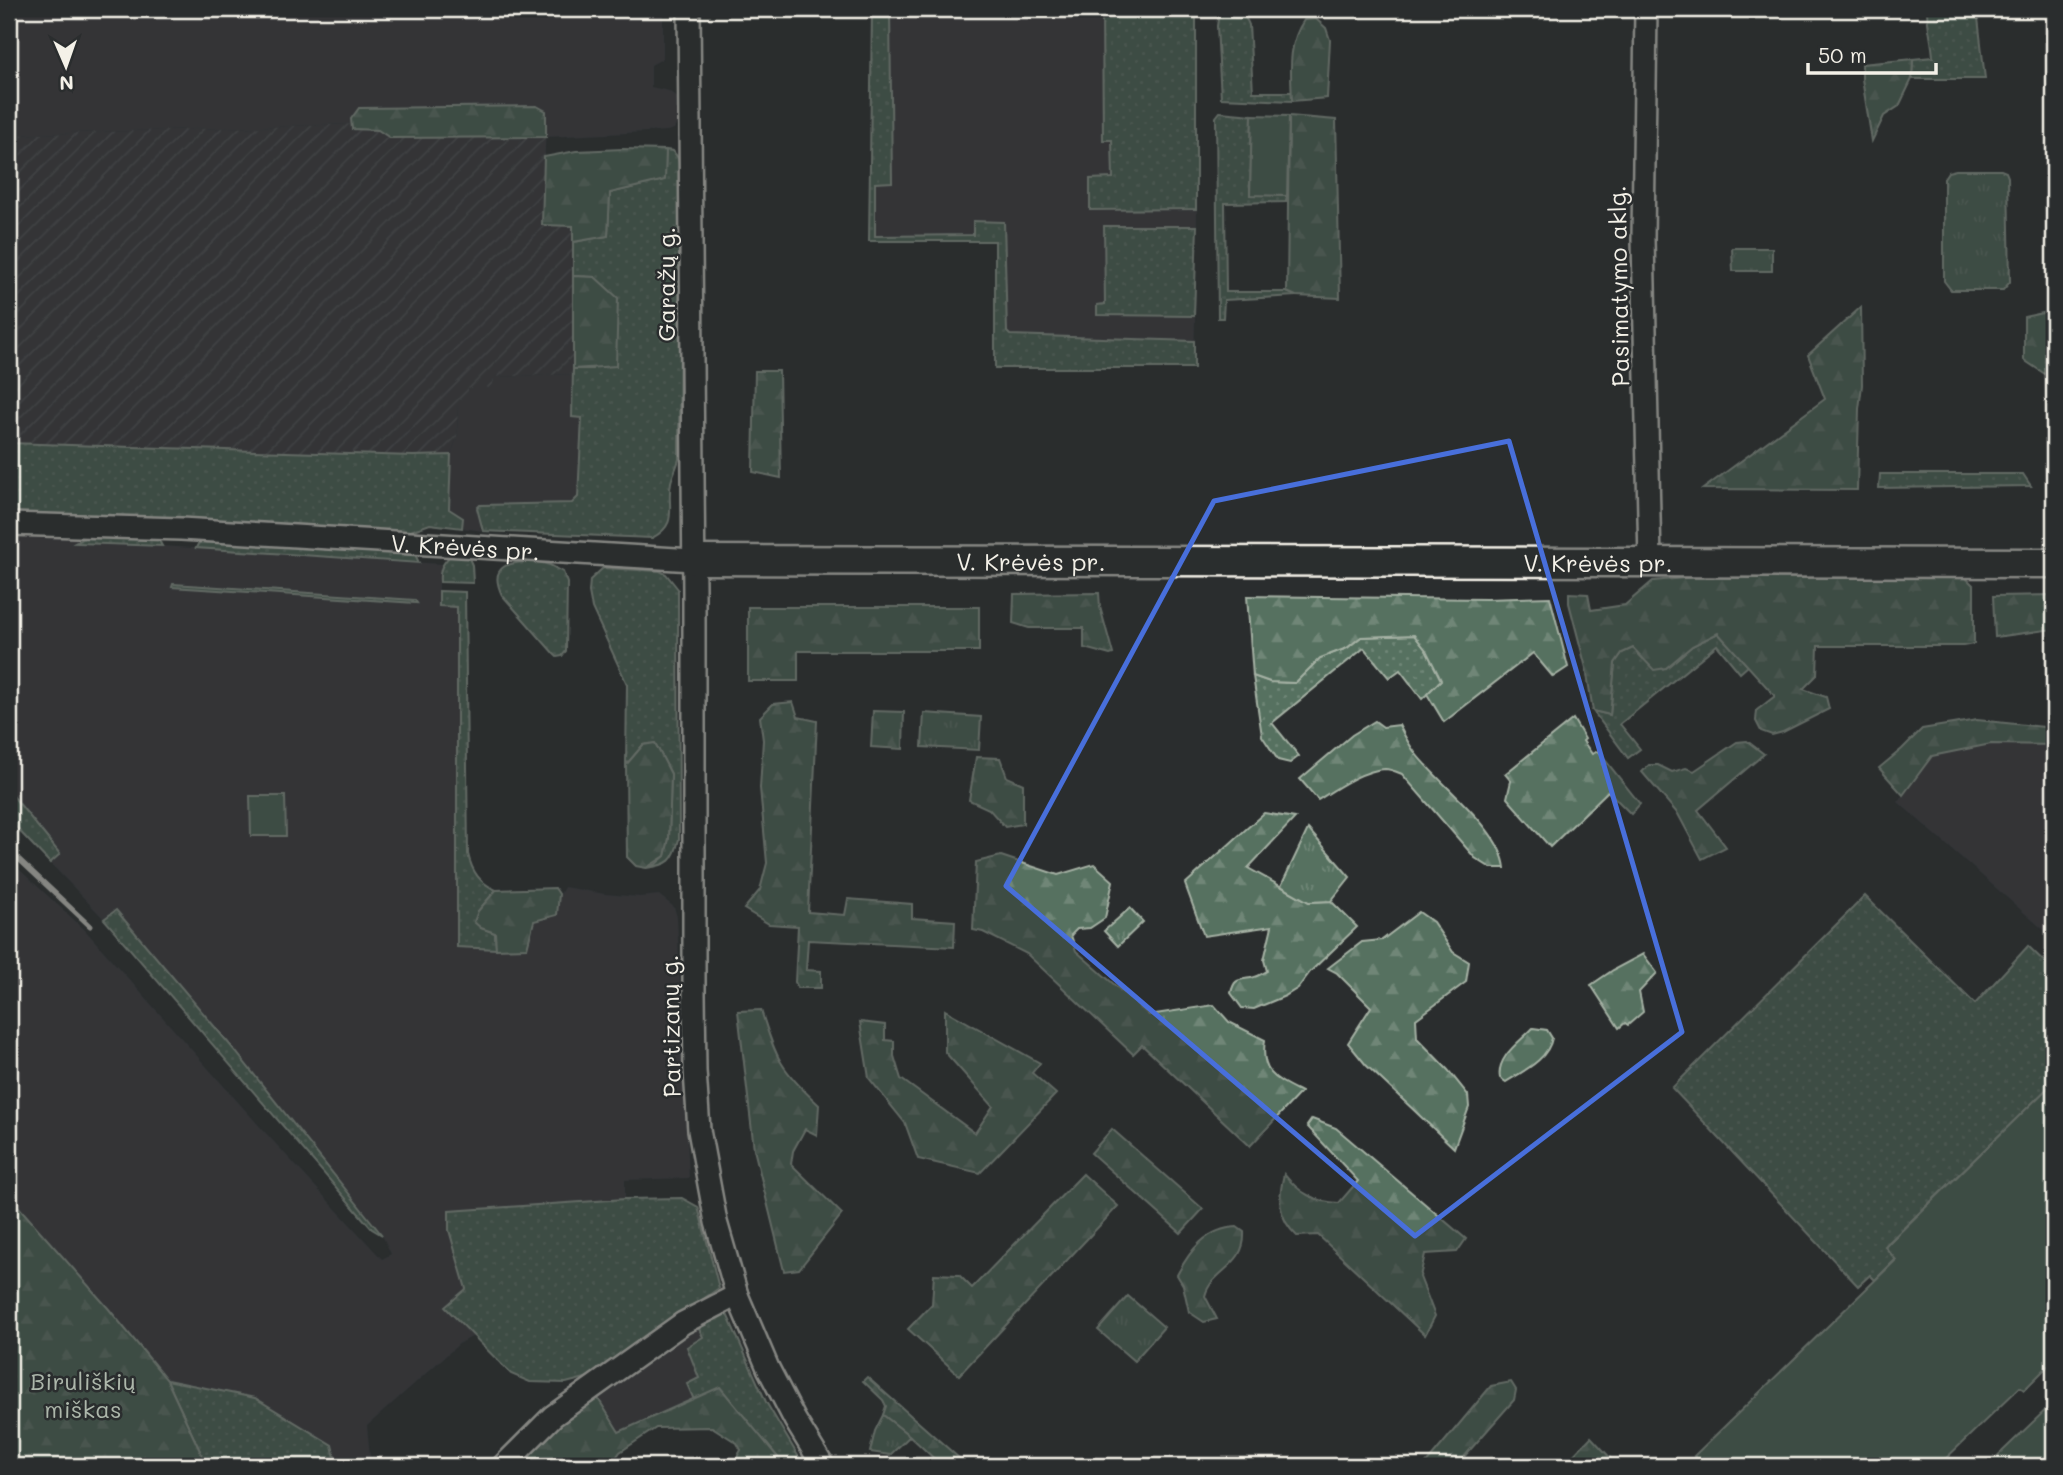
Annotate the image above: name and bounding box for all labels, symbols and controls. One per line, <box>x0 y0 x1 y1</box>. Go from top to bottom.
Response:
north arrow <box>32 32 102 102</box>
scale bar <box>1808 32 1935 76</box>
text: 50 m <box>1818 41 1867 68</box>
text: N <box>59 71 74 96</box>
street label: Pasimatymo aklg. <box>1601 185 1635 387</box>
street label: Garažų g. <box>650 227 681 341</box>
street label: V. Krėvės pr. <box>390 526 541 566</box>
street label: V. Krėvės pr. <box>956 545 1106 576</box>
street label: V. Krėvės pr. <box>1523 546 1673 578</box>
street label: Partizanų g. <box>653 954 687 1098</box>
park label: Biruliškių miškas <box>30 1365 136 1424</box>

